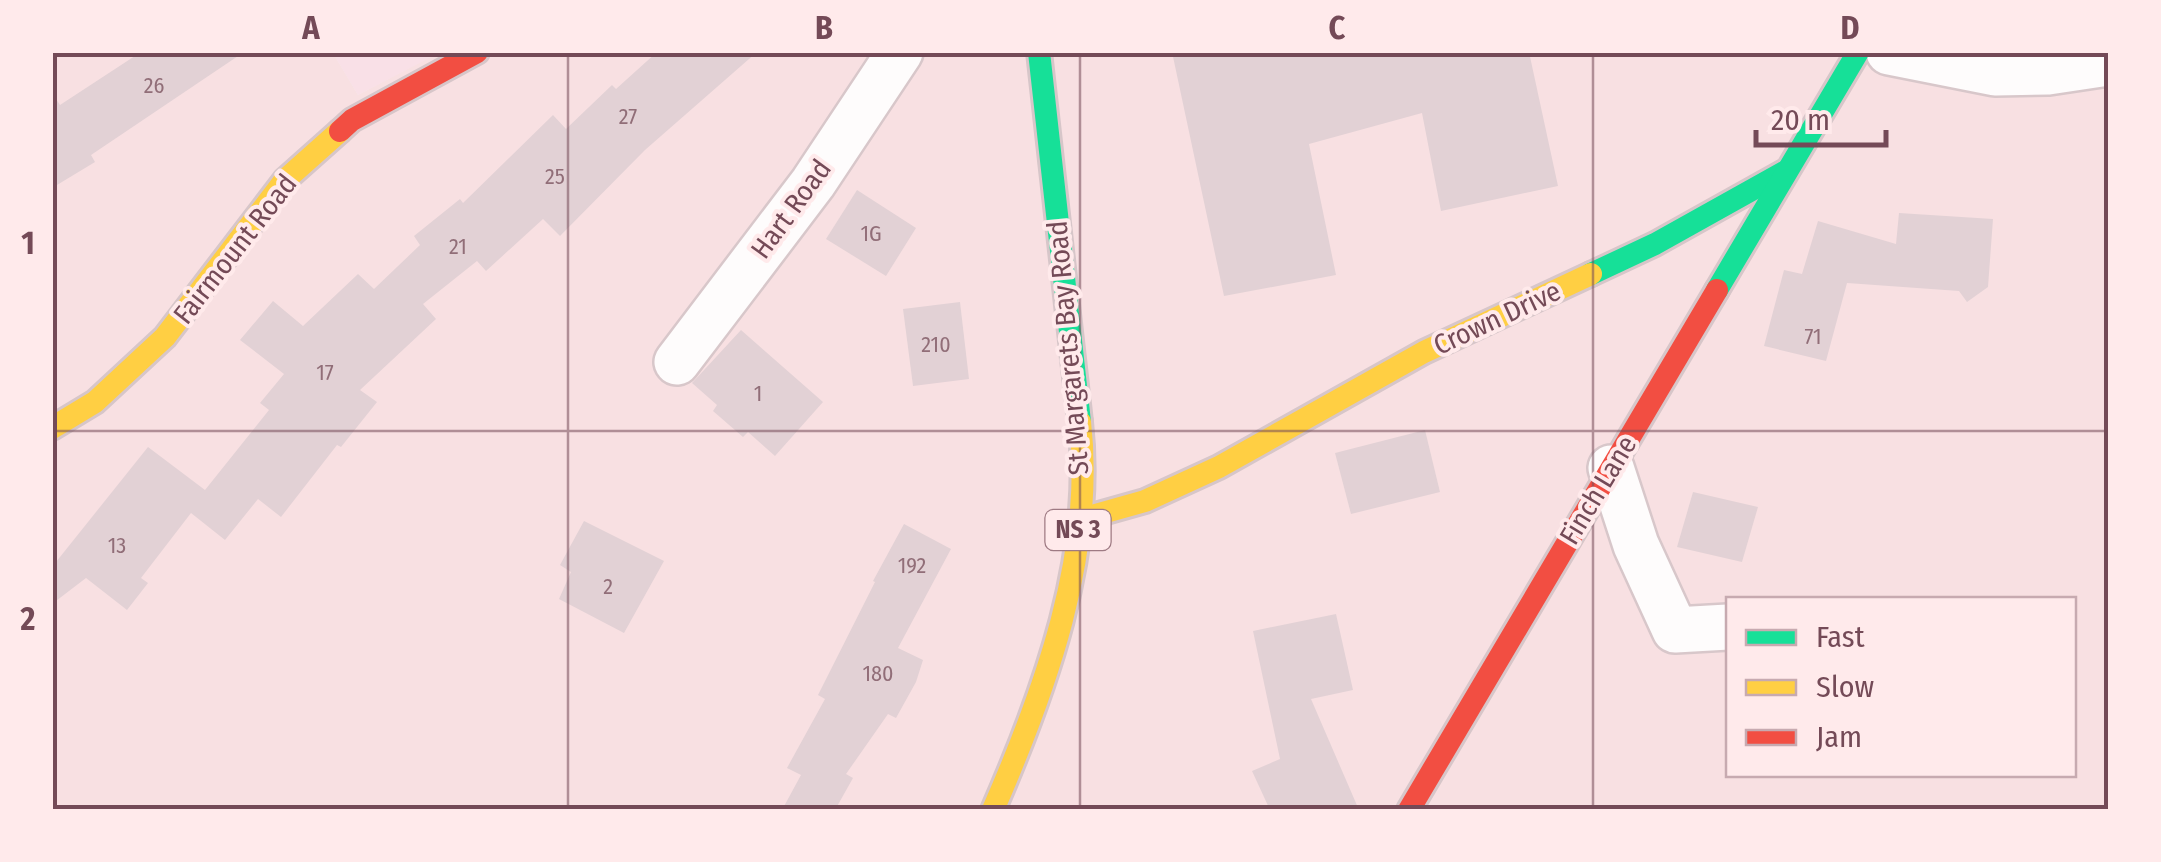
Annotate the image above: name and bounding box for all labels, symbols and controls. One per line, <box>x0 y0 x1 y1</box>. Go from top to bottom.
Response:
text: A <box>301 9 320 47</box>
text: B <box>815 9 833 47</box>
text: C <box>1329 9 1346 47</box>
text: D <box>1840 9 1860 47</box>
house number: 26 <box>144 72 164 99</box>
scale bar <box>1756 85 1886 147</box>
text: 20 m <box>1771 102 1830 138</box>
house number: 27 <box>619 103 637 130</box>
street label: Hart Road <box>744 153 838 265</box>
house number: 25 <box>545 163 565 190</box>
street label: Fairmount Road <box>166 168 304 330</box>
street label: St Margarets Bay Road <box>1040 219 1096 477</box>
house number: 1G <box>860 220 882 247</box>
text: 1 <box>21 224 35 262</box>
house number: 21 <box>449 233 467 260</box>
street label: Crown Drive <box>1428 274 1566 362</box>
house number: 71 <box>1804 323 1822 350</box>
house number: 210 <box>921 331 951 358</box>
house number: 17 <box>316 359 334 386</box>
house number: 1 <box>754 380 762 407</box>
street label: Finch Lane <box>1553 430 1643 550</box>
road number: NS 3 <box>1046 510 1110 550</box>
house number: 13 <box>108 532 126 559</box>
house number: 192 <box>898 552 926 579</box>
house number: 2 <box>603 573 613 600</box>
legend <box>1726 597 2076 777</box>
text: 2 <box>20 600 36 638</box>
text: Fast <box>1816 619 1865 655</box>
house number: 180 <box>862 660 894 687</box>
text: Slow <box>1816 669 1874 705</box>
text: Jam <box>1816 719 1862 755</box>

